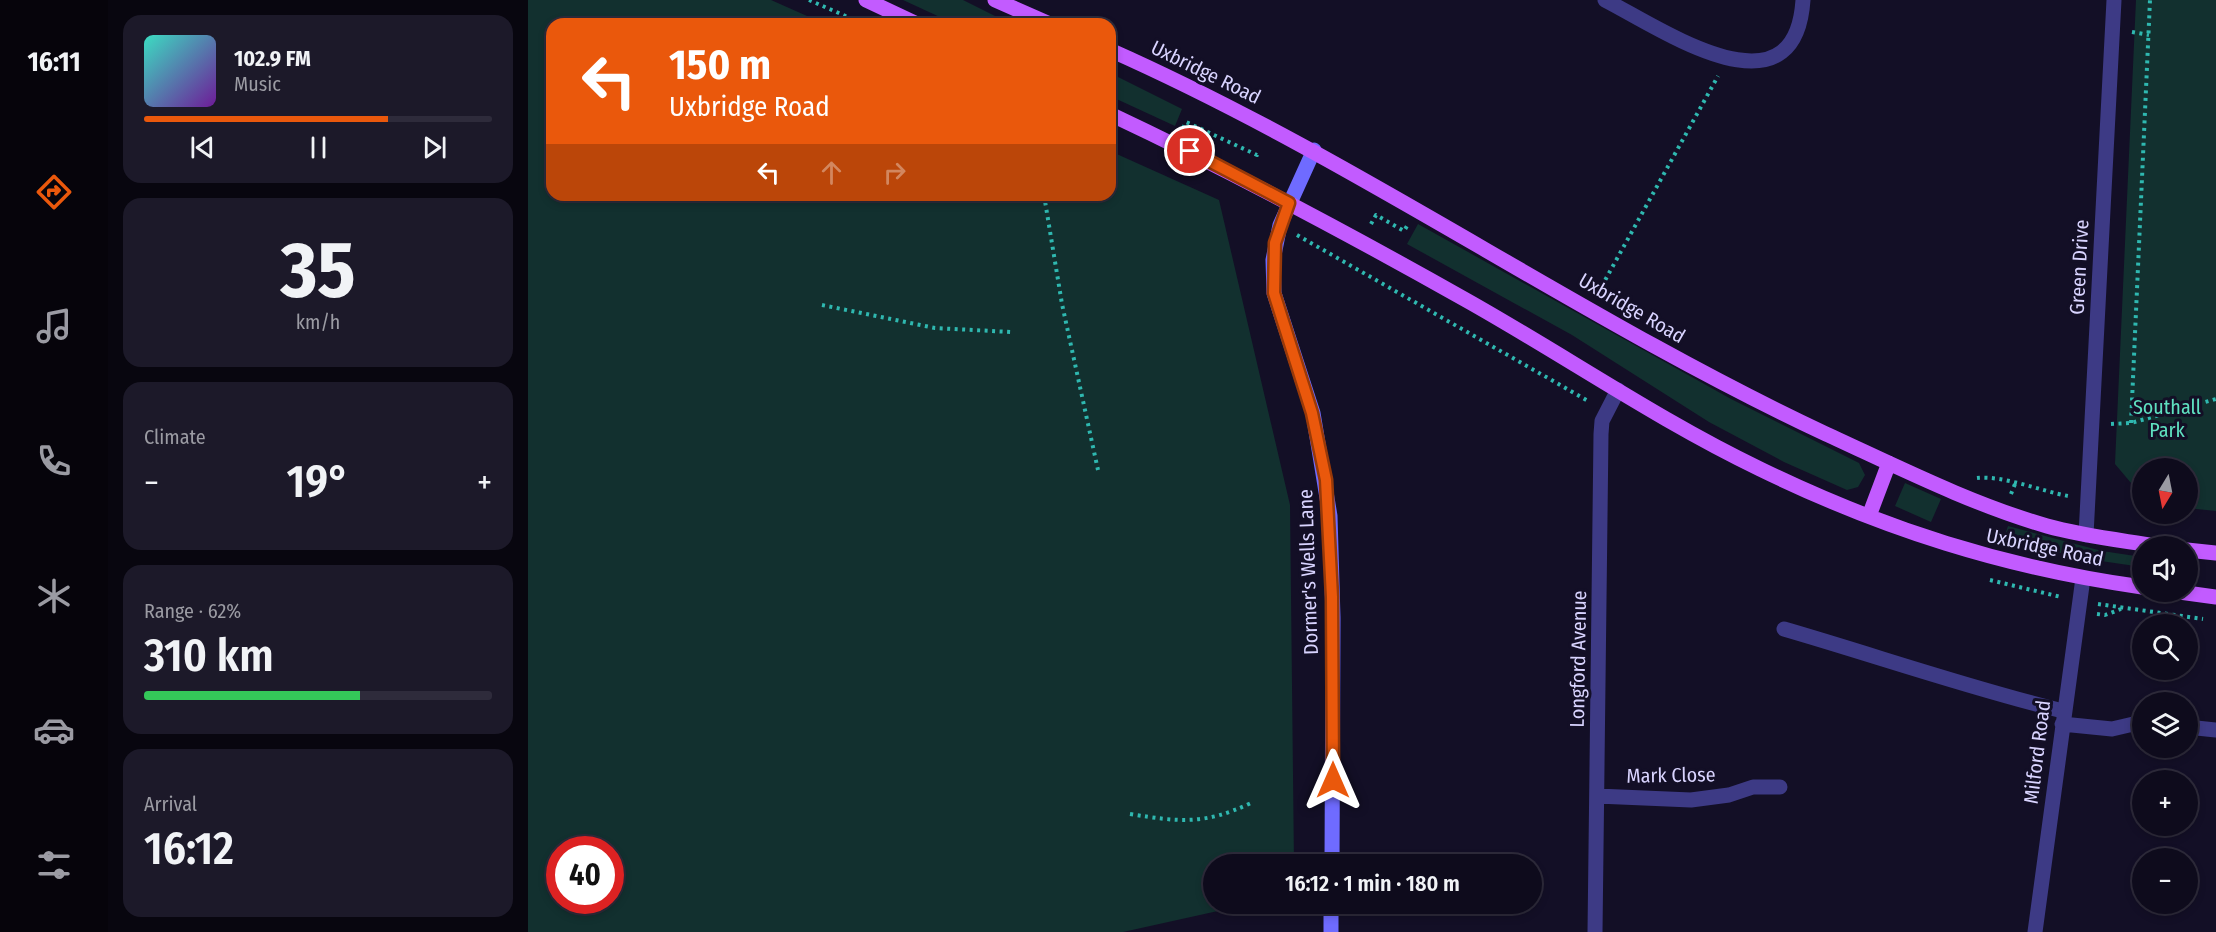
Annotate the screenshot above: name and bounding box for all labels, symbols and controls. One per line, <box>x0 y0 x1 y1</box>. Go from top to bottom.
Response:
street label: Uxbridge Road <box>1147 35 1265 109</box>
text: 150 m <box>669 40 771 90</box>
icon: left <box>570 42 648 120</box>
text: 102.9 FM <box>234 45 311 72</box>
text: 16:11 <box>27 46 81 78</box>
text: Music <box>234 72 281 96</box>
text: Uxbridge Road <box>669 91 830 123</box>
pin <box>1164 125 1215 176</box>
icon: previous <box>186 131 219 164</box>
icon: pause <box>302 131 335 164</box>
icon: next <box>418 131 451 164</box>
icon: arrive <box>1173 134 1206 167</box>
icon: left <box>752 156 785 189</box>
icon: ahead <box>815 156 848 189</box>
icon: right <box>878 156 911 189</box>
icon: directions <box>33 171 75 213</box>
street label: Green Drive <box>2065 219 2093 315</box>
text: 35 <box>280 224 356 318</box>
street label: Uxbridge Road <box>1574 268 1690 348</box>
icon: music <box>33 305 75 347</box>
text: km/h <box>296 310 340 334</box>
park label: Southall Park <box>2133 395 2201 442</box>
text: Climate <box>144 425 206 449</box>
icon: phone <box>33 440 75 482</box>
text: 19° <box>287 455 349 509</box>
north arrow <box>2132 458 2198 524</box>
map controls <box>2132 458 2198 914</box>
text: − <box>144 463 159 503</box>
text: + <box>477 463 492 503</box>
street label: Dormer's Wells Lane <box>1293 489 1323 655</box>
street label: Uxbridge Road <box>1984 523 2106 571</box>
button: sound <box>2132 536 2198 602</box>
icon: climate <box>33 575 75 617</box>
street label: Longford Avenue <box>1565 590 1591 728</box>
text: Range · 62% <box>144 599 241 623</box>
button: search <box>2132 614 2198 680</box>
text: 310 km <box>144 629 274 683</box>
button: layers <box>2132 692 2198 758</box>
street label: Milford Road <box>2019 699 2055 805</box>
icon: car <box>33 709 75 751</box>
position arrow <box>1301 748 1365 812</box>
street label: Mark Close <box>1626 762 1716 788</box>
button: + <box>2132 770 2198 836</box>
text: Arrival <box>144 792 197 816</box>
text: 16:12 <box>144 822 234 876</box>
speed limit sign: 40 <box>546 836 624 914</box>
icon: filters <box>33 844 75 886</box>
button: − <box>2132 848 2198 914</box>
text: 16:12 · 1 min · 180 m <box>1285 870 1460 897</box>

